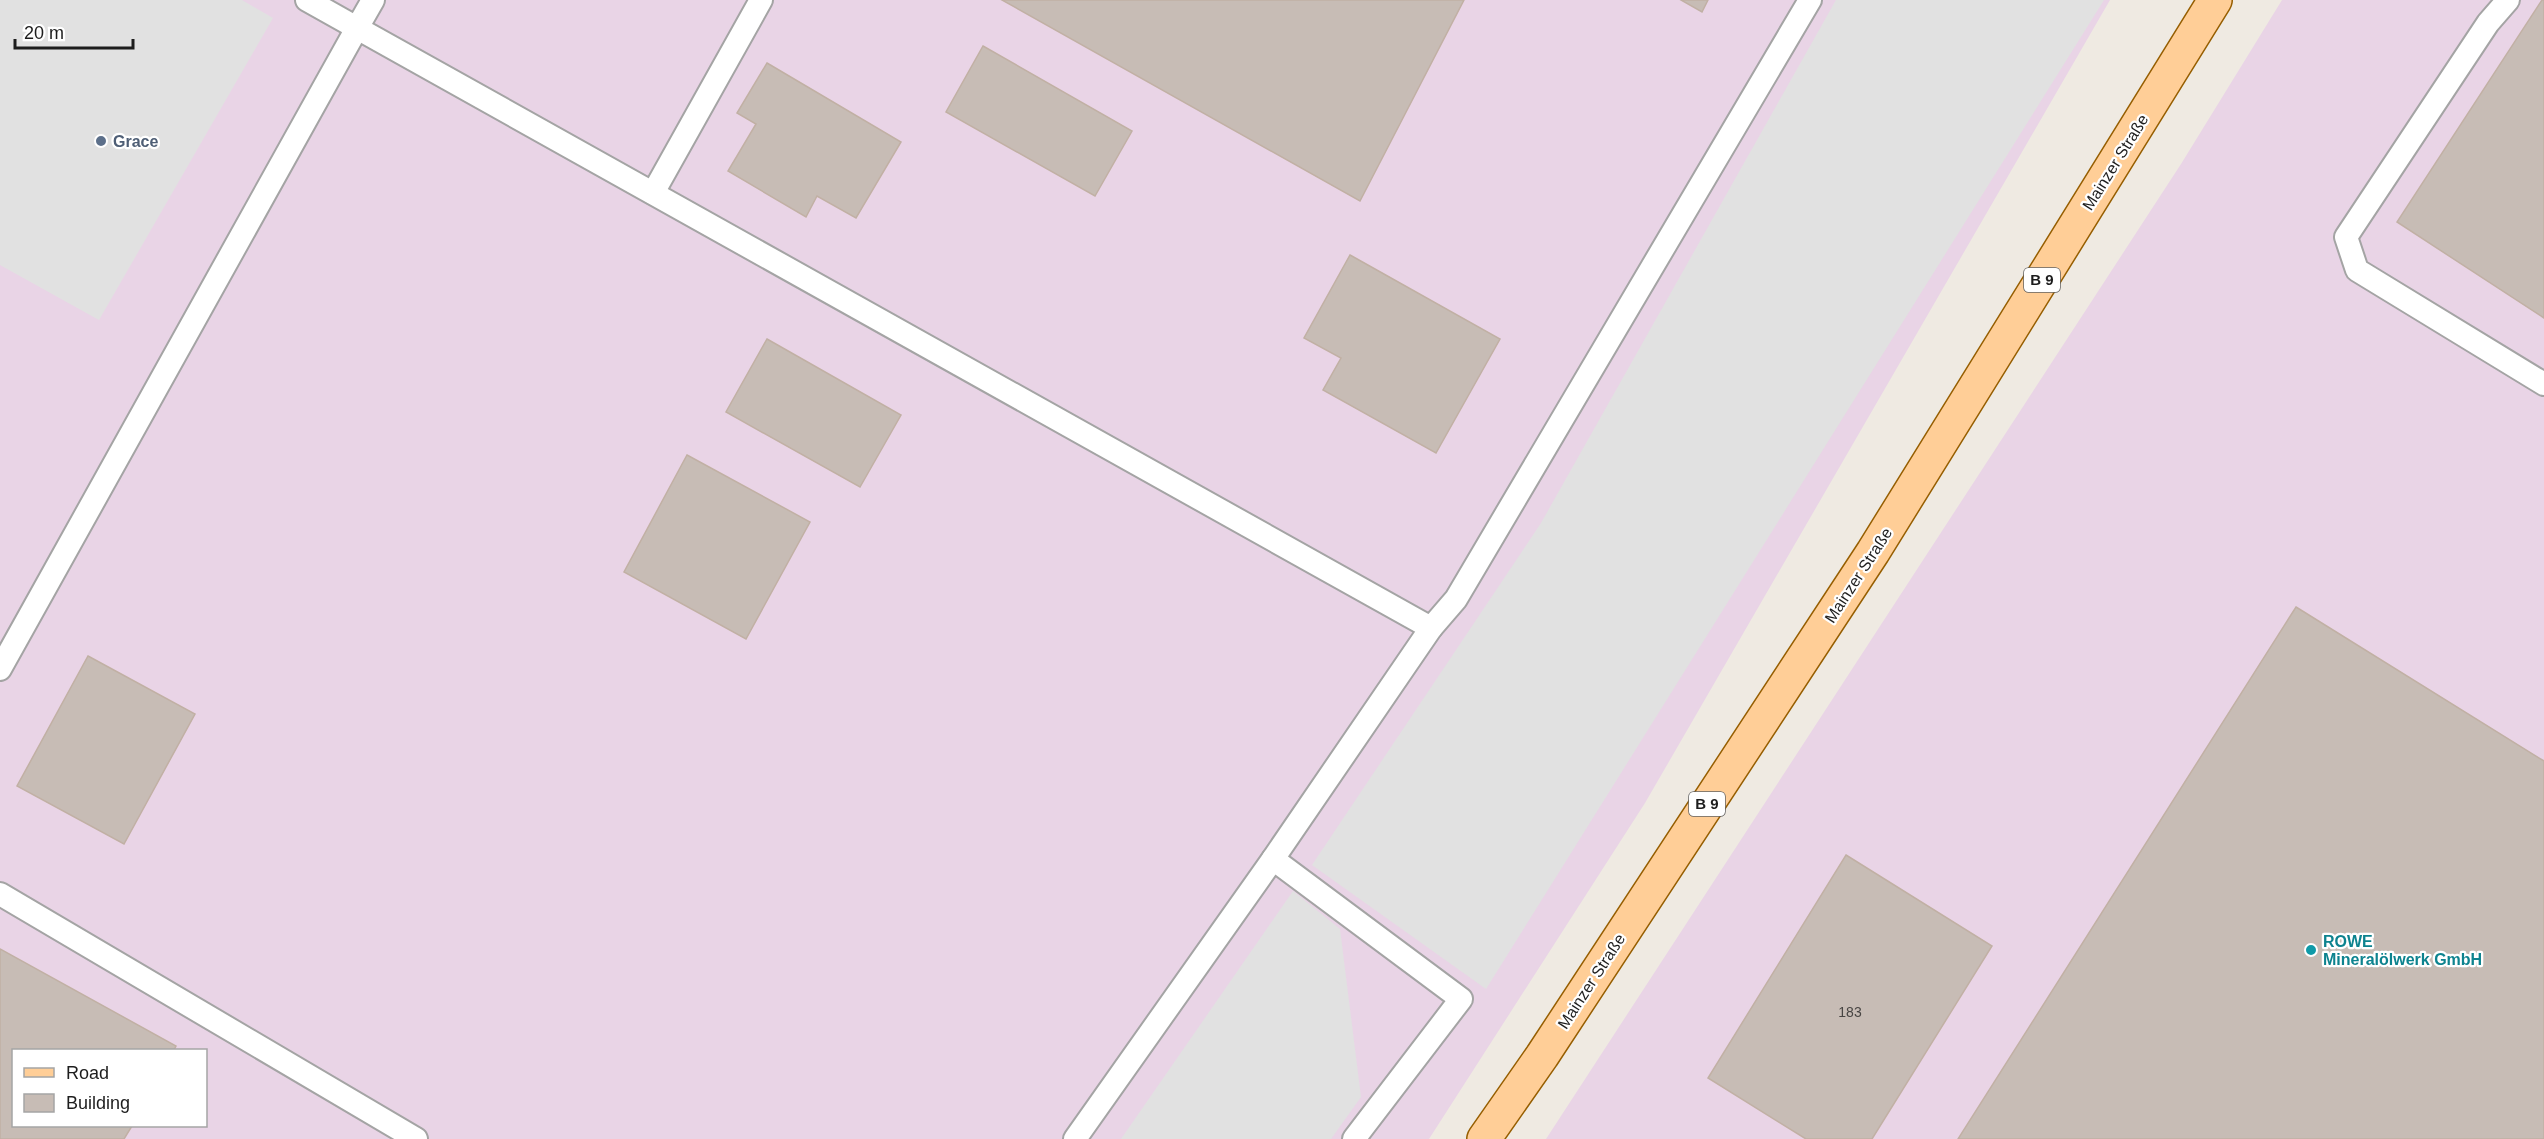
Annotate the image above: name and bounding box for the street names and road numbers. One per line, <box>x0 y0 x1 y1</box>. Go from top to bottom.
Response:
street label: Mainzer Straße <box>2079 111 2152 213</box>
road number: B 9 <box>2024 268 2060 292</box>
street label: Mainzer Straße <box>1822 525 1895 626</box>
road number: B 9 <box>1689 792 1725 816</box>
street label: Mainzer Straße <box>1555 931 1628 1032</box>

